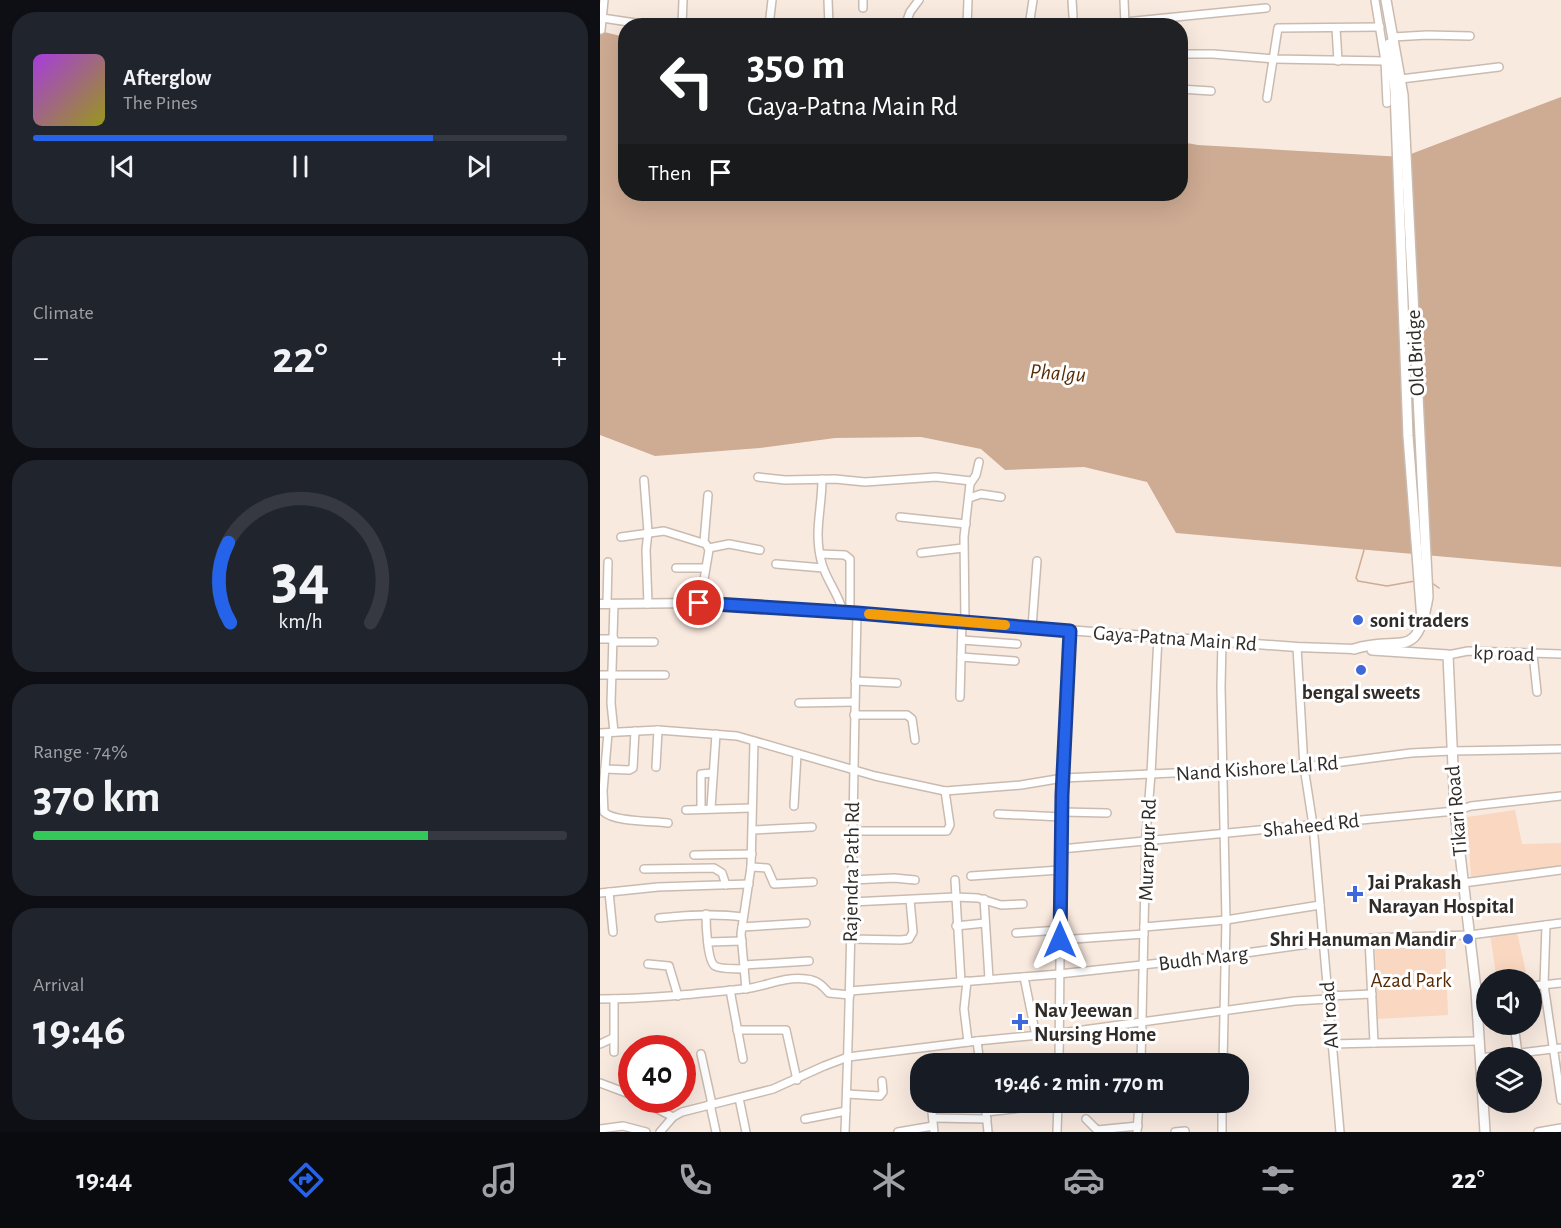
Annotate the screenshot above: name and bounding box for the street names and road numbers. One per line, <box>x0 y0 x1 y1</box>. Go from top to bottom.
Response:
street label: Old Bridge <box>1403 309 1428 397</box>
street label: Gaya-Patna Main Rd <box>1092 622 1258 655</box>
street label: kp road <box>1473 642 1535 665</box>
street label: Nand Kishore Lal Rd <box>1175 752 1339 785</box>
street label: Tikari Road <box>1442 765 1471 857</box>
street label: Murarpur Rd <box>1135 798 1160 902</box>
street label: Rajendra Path Rd <box>840 801 863 942</box>
street label: Shaheed Rd <box>1262 810 1360 841</box>
street label: Budh Marg <box>1157 942 1250 974</box>
street label: AN road <box>1317 980 1342 1049</box>

